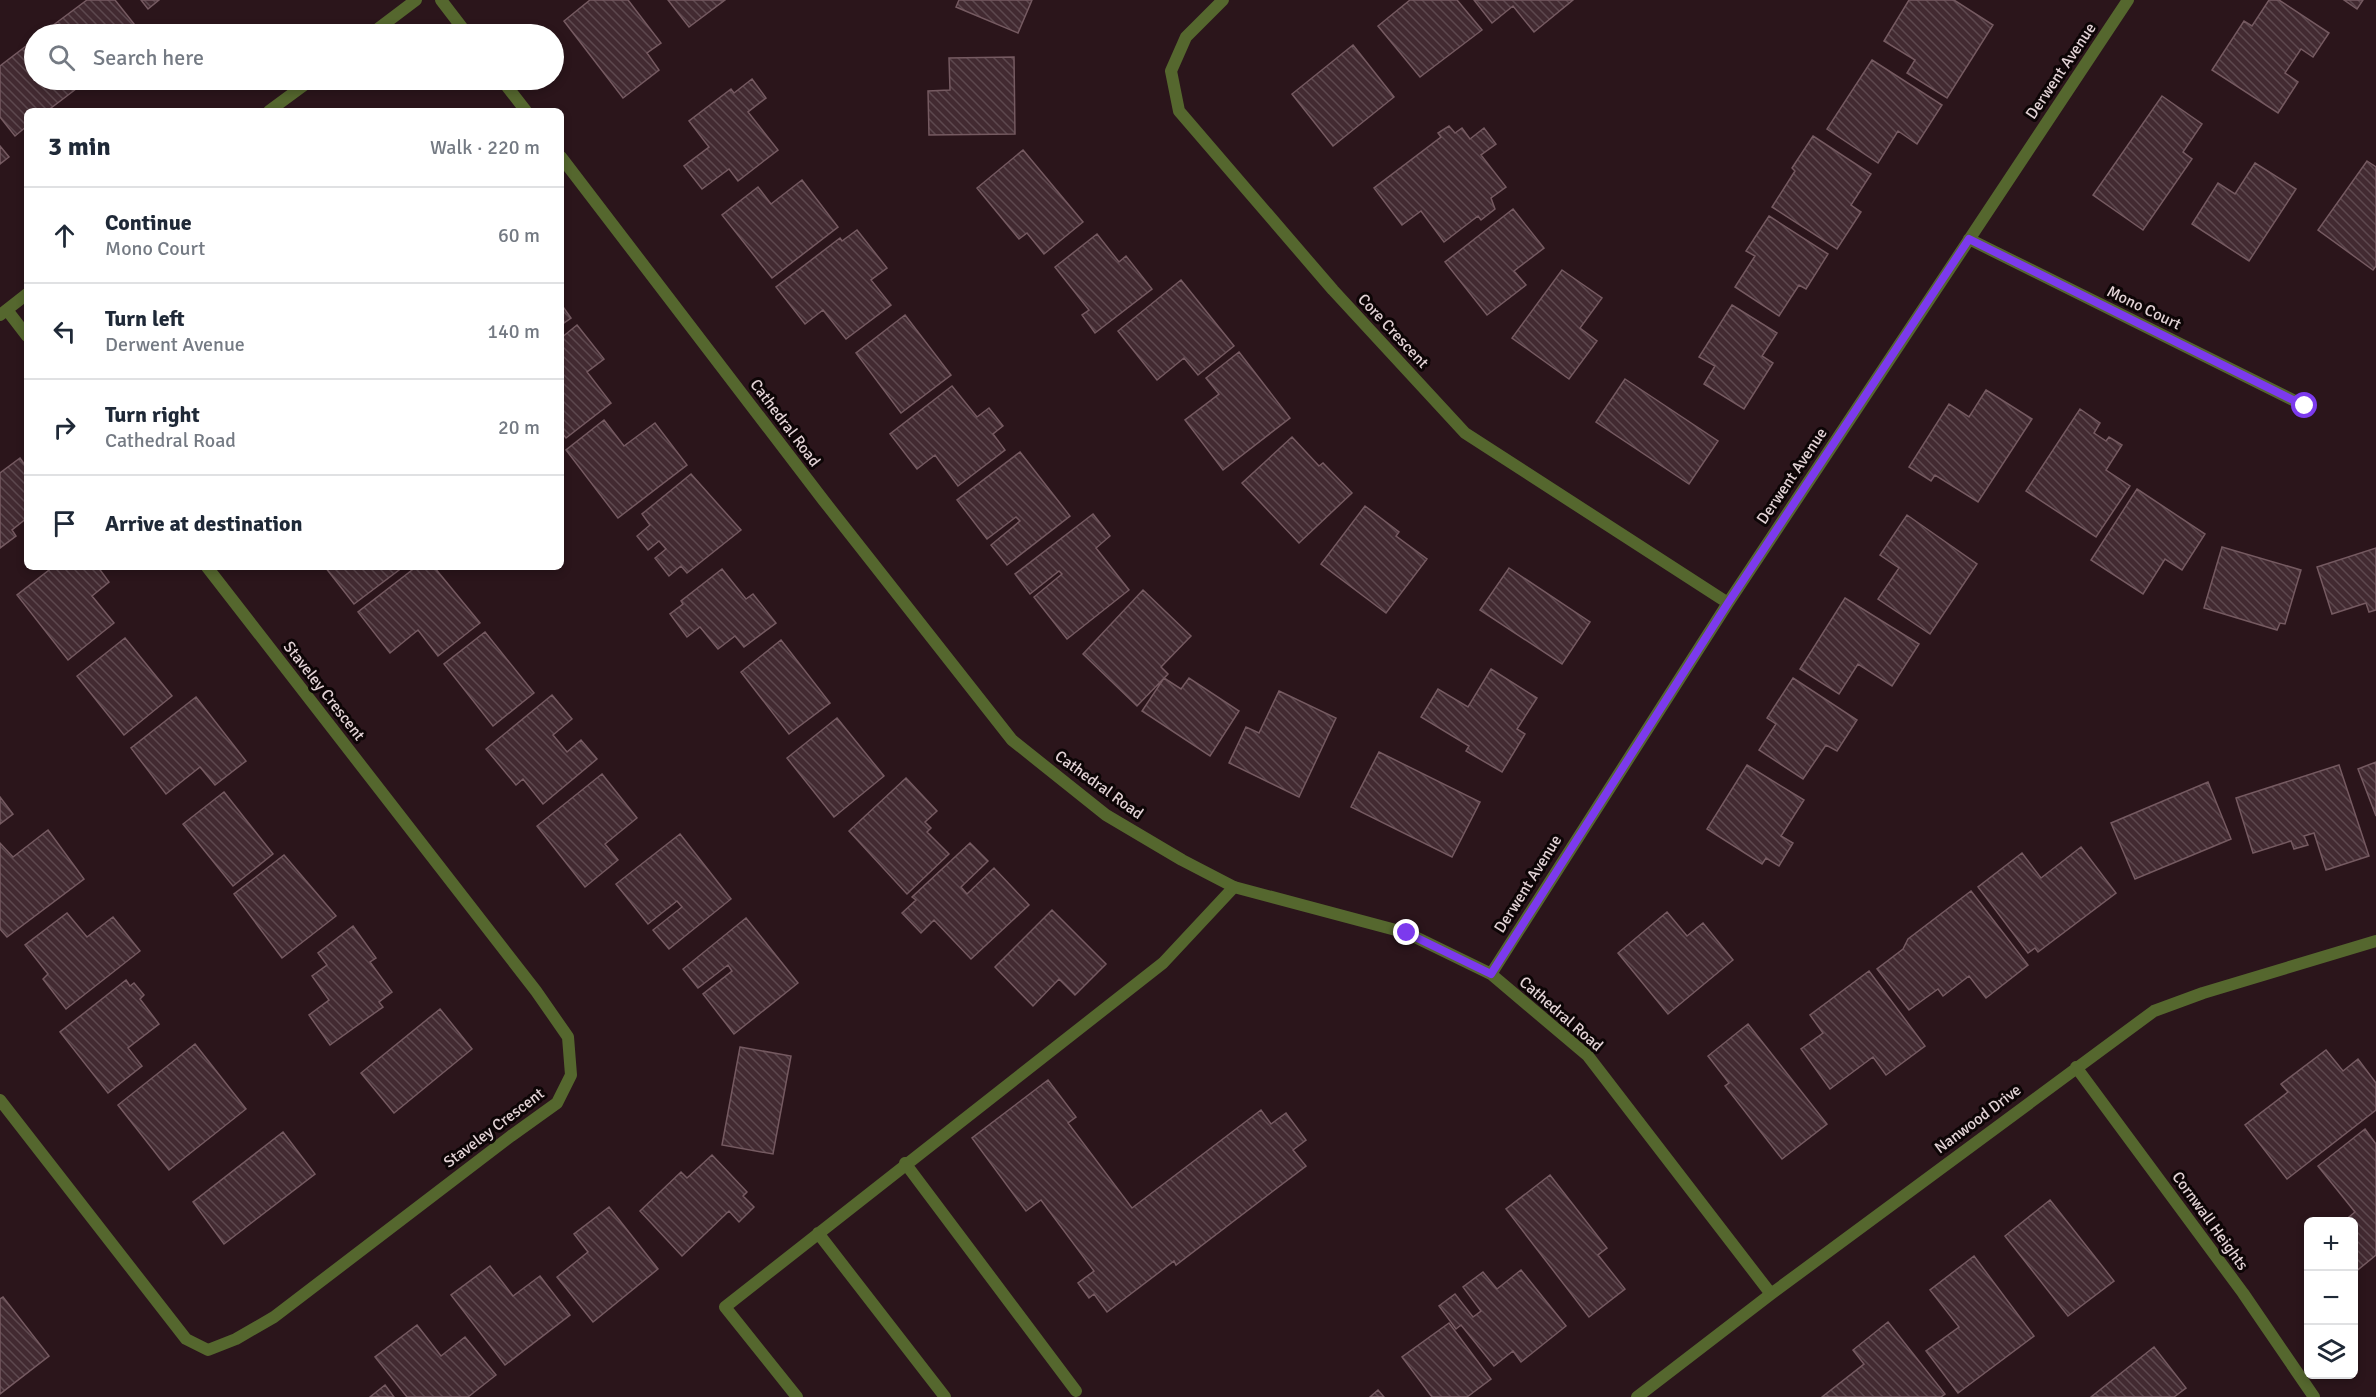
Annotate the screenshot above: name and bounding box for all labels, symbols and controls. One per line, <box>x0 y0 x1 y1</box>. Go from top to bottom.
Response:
street label: Derwent Avenue <box>2021 19 2101 123</box>
search box <box>24 24 564 90</box>
icon: search <box>45 41 78 74</box>
text: Search here <box>93 44 204 71</box>
text: 3 min <box>48 131 111 163</box>
text: Walk · 220 m <box>430 135 540 160</box>
text: Continue <box>105 209 192 236</box>
icon: ahead <box>48 219 81 252</box>
text: 60 m <box>498 223 540 248</box>
text: Mono Court <box>105 236 205 261</box>
street label: Mono Court <box>2104 281 2185 335</box>
street label: Core Crescent <box>1353 289 1433 373</box>
text: Turn left <box>105 305 185 332</box>
icon: left <box>48 315 81 348</box>
text: 140 m <box>487 319 540 344</box>
text: Derwent Avenue <box>105 332 245 357</box>
street label: Cathedral Road <box>746 375 824 471</box>
route start <box>2291 392 2317 418</box>
text: Turn right <box>105 401 200 428</box>
icon: right <box>48 411 81 444</box>
text: 20 m <box>498 415 540 440</box>
street label: Derwent Avenue <box>1752 424 1832 528</box>
text: Cathedral Road <box>105 428 236 453</box>
icon: arrive <box>48 507 81 540</box>
text: Arrive at destination <box>105 510 302 537</box>
street label: Staveley Crescent <box>279 637 369 745</box>
street label: Cathedral Road <box>1051 746 1147 824</box>
street label: Derwent Avenue <box>1490 831 1566 937</box>
route end <box>1393 919 1419 945</box>
street label: Cathedral Road <box>1515 972 1607 1056</box>
street label: Nanwood Drive <box>1931 1080 2025 1158</box>
street label: Staveley Crescent <box>440 1083 549 1172</box>
street label: Cornwall Heights <box>2167 1168 2253 1274</box>
map controls <box>2304 1217 2358 1379</box>
button: + <box>2304 1217 2358 1271</box>
button: − <box>2304 1271 2358 1325</box>
button: layers <box>2304 1325 2358 1379</box>

